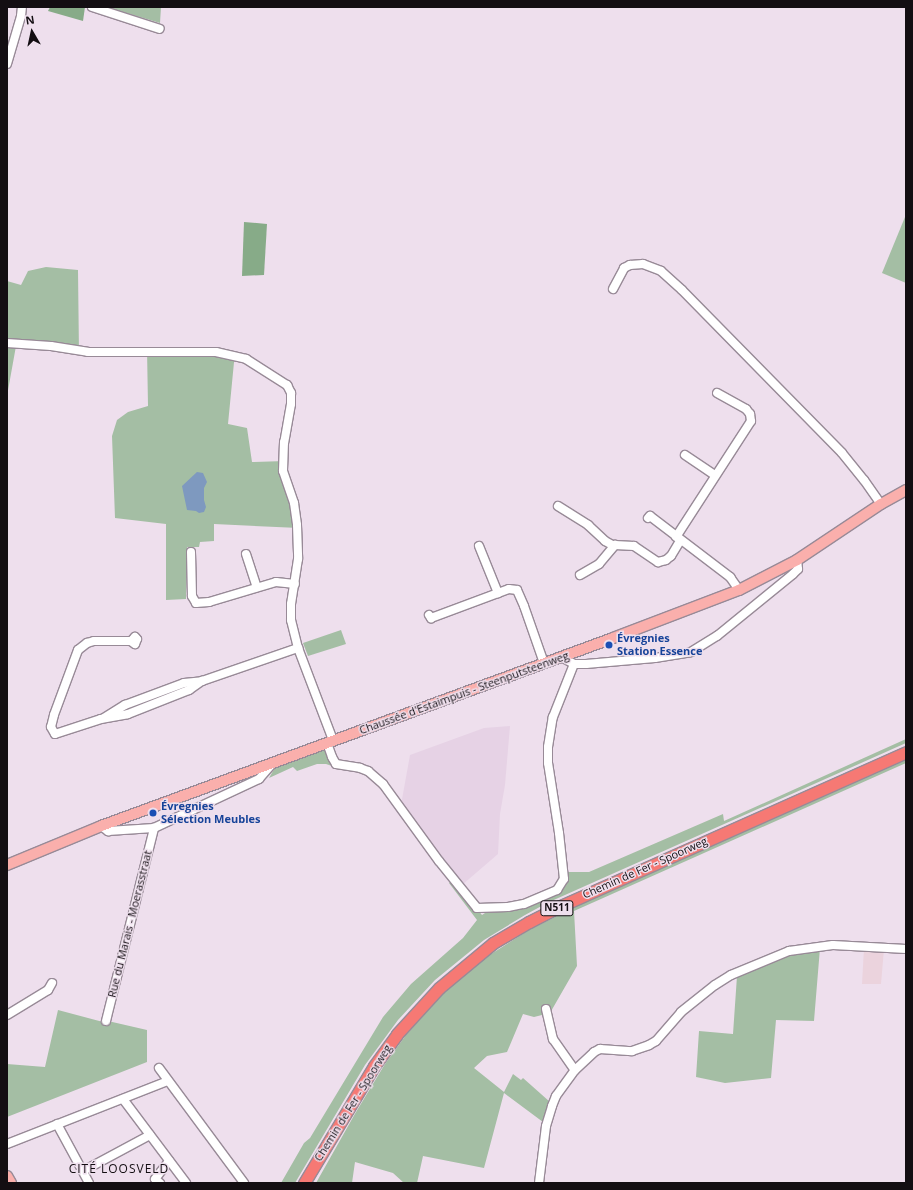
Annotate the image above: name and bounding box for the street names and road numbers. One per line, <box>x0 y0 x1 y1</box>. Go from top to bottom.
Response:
street label: Chaussée d'Estaimpuis - Steenputsteenweg <box>358 649 570 737</box>
street label: Chemin de Fer - Spoorweg <box>581 835 709 901</box>
street label: Rue du Marais - Moerasstraat <box>105 849 155 999</box>
road number: N511 <box>540 900 574 916</box>
street label: Chemin de Fer - Spoorweg <box>312 1042 394 1164</box>

